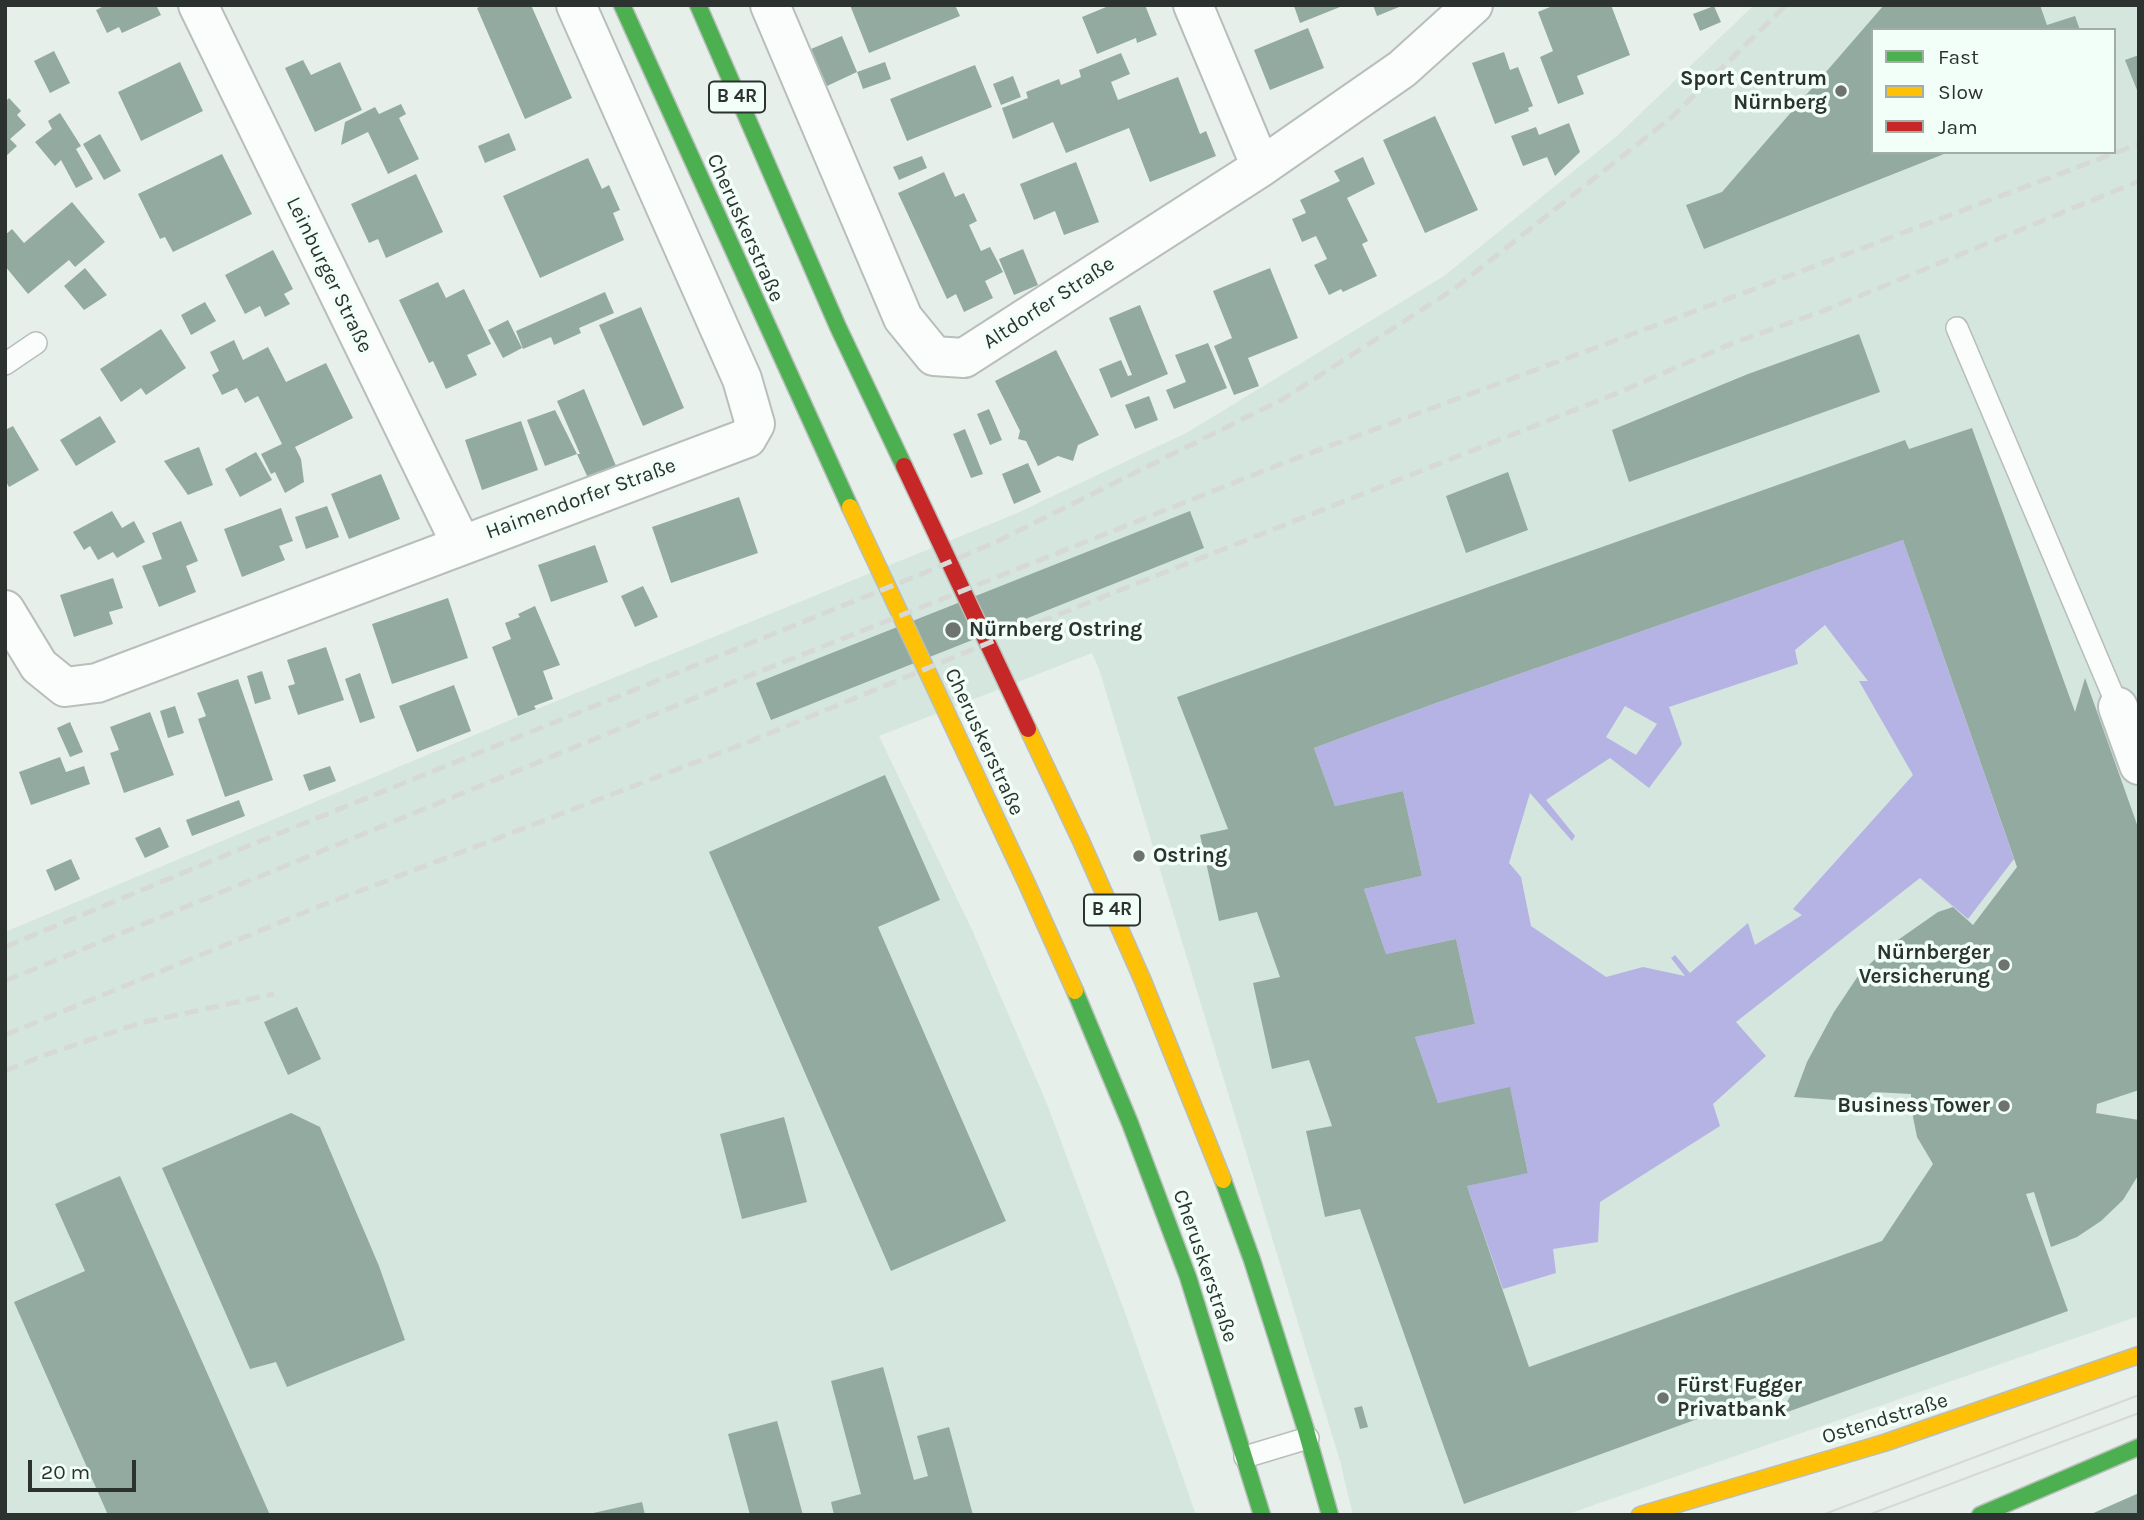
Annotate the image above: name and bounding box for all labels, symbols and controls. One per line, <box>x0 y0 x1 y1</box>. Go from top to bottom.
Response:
legend <box>1871 28 2116 154</box>
text: Fast <box>1938 45 1979 69</box>
place label: Sport Centrum Nürnberg <box>1680 66 1827 116</box>
text: Slow <box>1938 80 1983 104</box>
road number: B 4R <box>709 82 765 113</box>
marker: Sport Centrum Nürnberg <box>1833 83 1849 99</box>
text: Jam <box>1938 115 1978 139</box>
street label: Cheruskerstraße <box>701 150 789 306</box>
street label: Leinburger Straße <box>280 193 378 357</box>
street label: Altdorfer Straße <box>979 251 1119 355</box>
street label: Haimendorfer Straße <box>483 453 679 545</box>
place label: Nürnberg Ostring <box>969 617 1142 643</box>
marker: Nürnberg Ostring <box>943 620 963 640</box>
street label: Cheruskerstraße <box>939 664 1029 820</box>
place label: Ostring <box>1153 843 1227 869</box>
marker: Ostring <box>1131 848 1147 864</box>
road number: B 4R <box>1084 894 1140 926</box>
place label: Nürnberger Versicherung <box>1859 940 1990 990</box>
marker: Nürnberger Versicherung <box>1996 957 2012 973</box>
place label: Business Tower <box>1837 1093 1990 1119</box>
marker: Business Tower <box>1996 1098 2012 1114</box>
street label: Cheruskerstraße <box>1167 1186 1243 1346</box>
place label: Fürst Fugger Privatbank <box>1677 1373 1802 1423</box>
street label: Ostendstraße <box>1819 1388 1951 1450</box>
marker: Fürst Fugger Privatbank <box>1655 1390 1671 1406</box>
scale bar <box>32 1446 140 1490</box>
text: 20 m <box>41 1460 90 1484</box>

